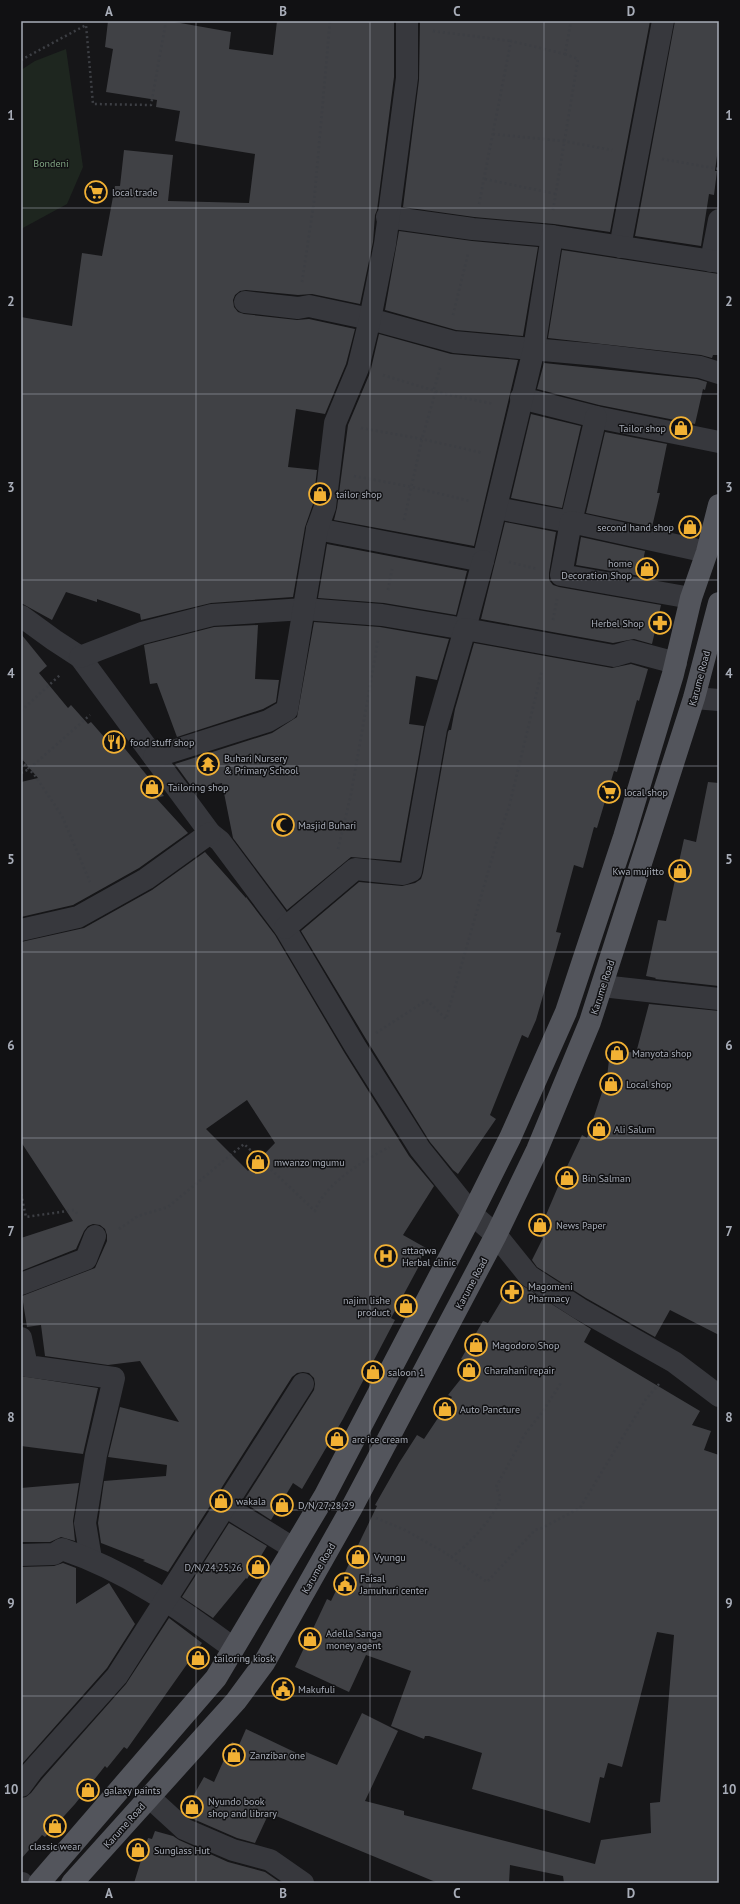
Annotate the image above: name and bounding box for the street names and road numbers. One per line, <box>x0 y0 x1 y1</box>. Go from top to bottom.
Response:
street label: Karume Road <box>686 649 713 707</box>
street label: Karume Road <box>588 958 617 1016</box>
street label: Karume Road <box>452 1255 490 1311</box>
street label: Karume Road <box>299 1540 338 1596</box>
street label: Karume Road <box>101 1800 148 1851</box>

